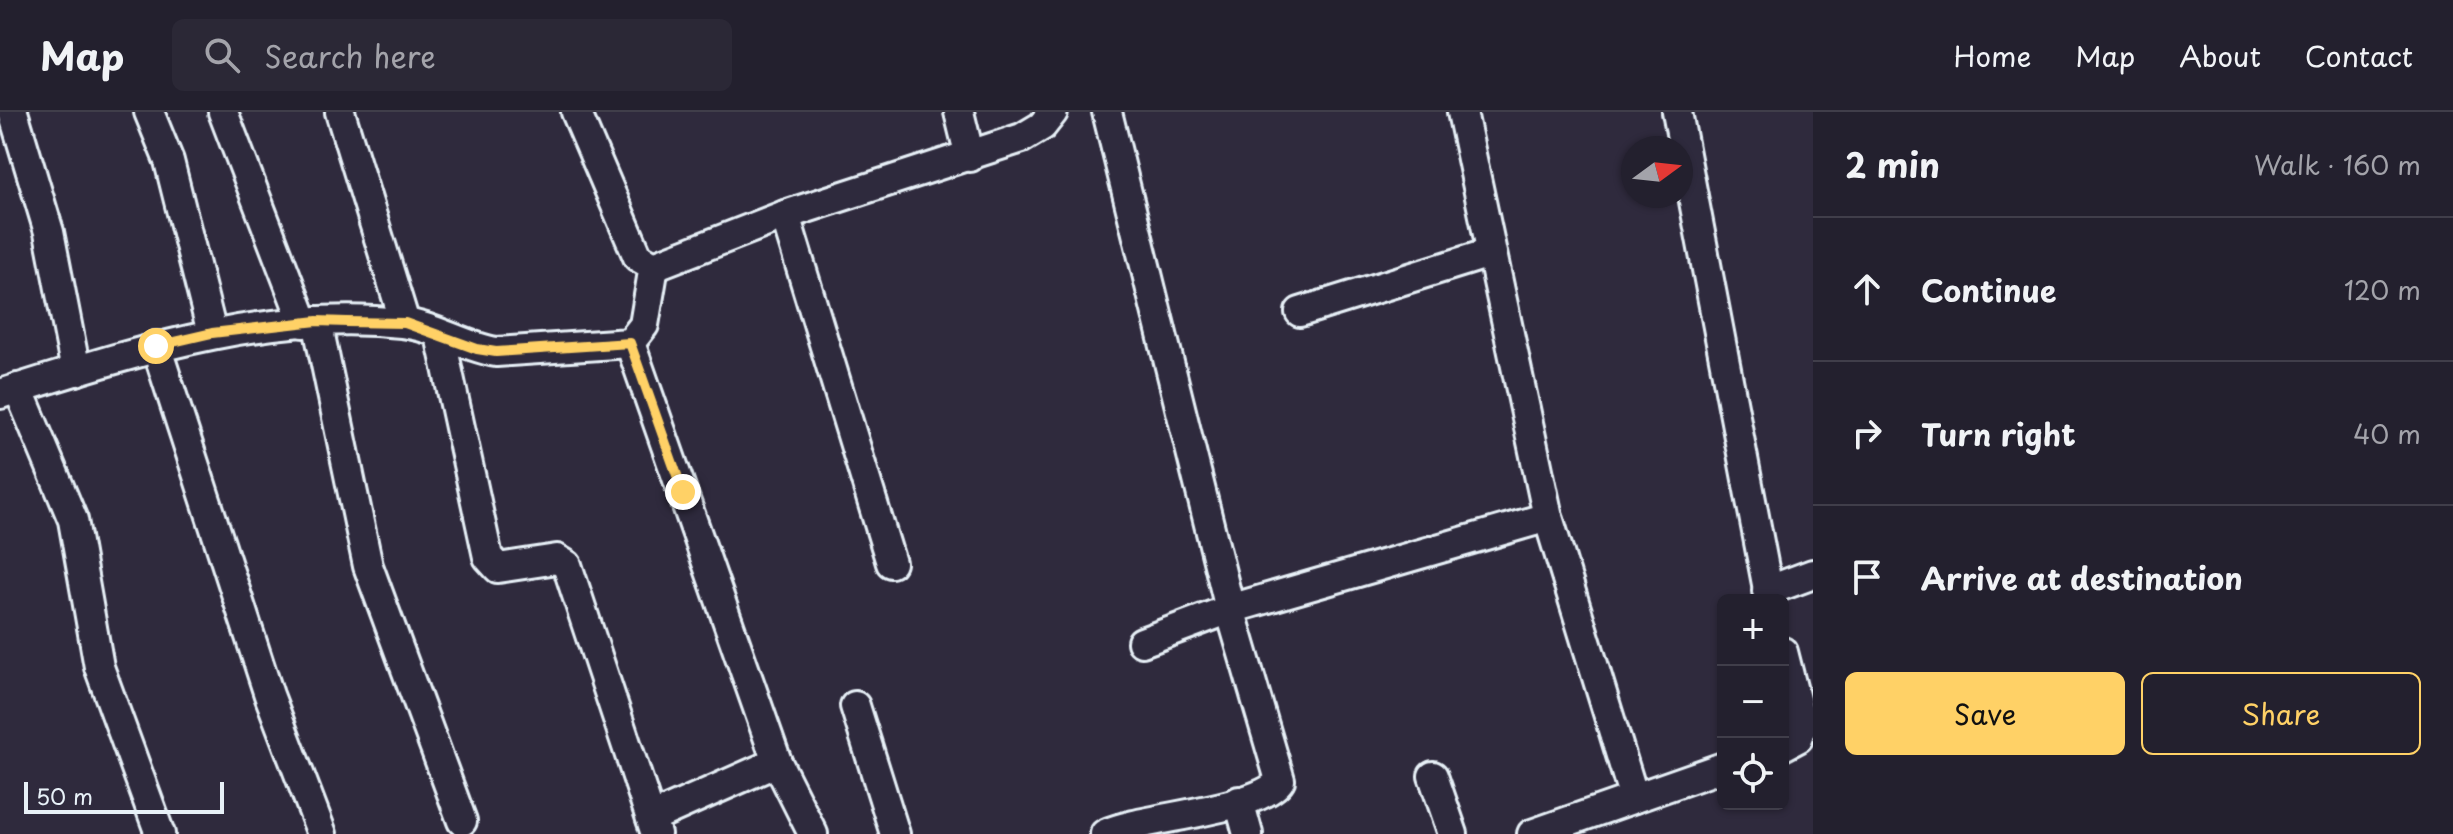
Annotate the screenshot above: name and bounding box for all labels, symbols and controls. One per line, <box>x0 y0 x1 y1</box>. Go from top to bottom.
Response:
search box <box>172 19 732 91</box>
text: Map <box>40 27 124 84</box>
icon: search <box>200 33 244 77</box>
text: Search here <box>264 33 436 78</box>
text: Home <box>1953 34 2031 77</box>
text: Map <box>2075 34 2135 77</box>
text: About <box>2179 34 2261 77</box>
text: Contact <box>2305 34 2413 77</box>
north arrow <box>1621 136 1693 208</box>
text: 2 min <box>1845 138 1940 190</box>
text: Walk · 160 m <box>2254 145 2421 184</box>
icon: ahead <box>1845 267 1889 311</box>
text: Continue <box>1921 267 2056 312</box>
text: 120 m <box>2344 270 2421 309</box>
route start <box>138 328 174 364</box>
icon: right <box>1845 411 1889 455</box>
text: Turn right <box>1921 411 2076 456</box>
text: 40 m <box>2353 414 2421 453</box>
route end <box>665 474 701 510</box>
icon: arrive <box>1845 555 1889 599</box>
text: Arrive at destination <box>1921 555 2243 600</box>
map controls <box>1717 594 1789 810</box>
button: + <box>1717 594 1789 666</box>
button: − <box>1717 666 1789 738</box>
button: Save <box>1845 672 2125 755</box>
button: Share <box>2141 672 2421 755</box>
button: locate <box>1717 738 1789 810</box>
scale bar <box>24 778 224 814</box>
text: 50 m <box>36 779 93 812</box>

